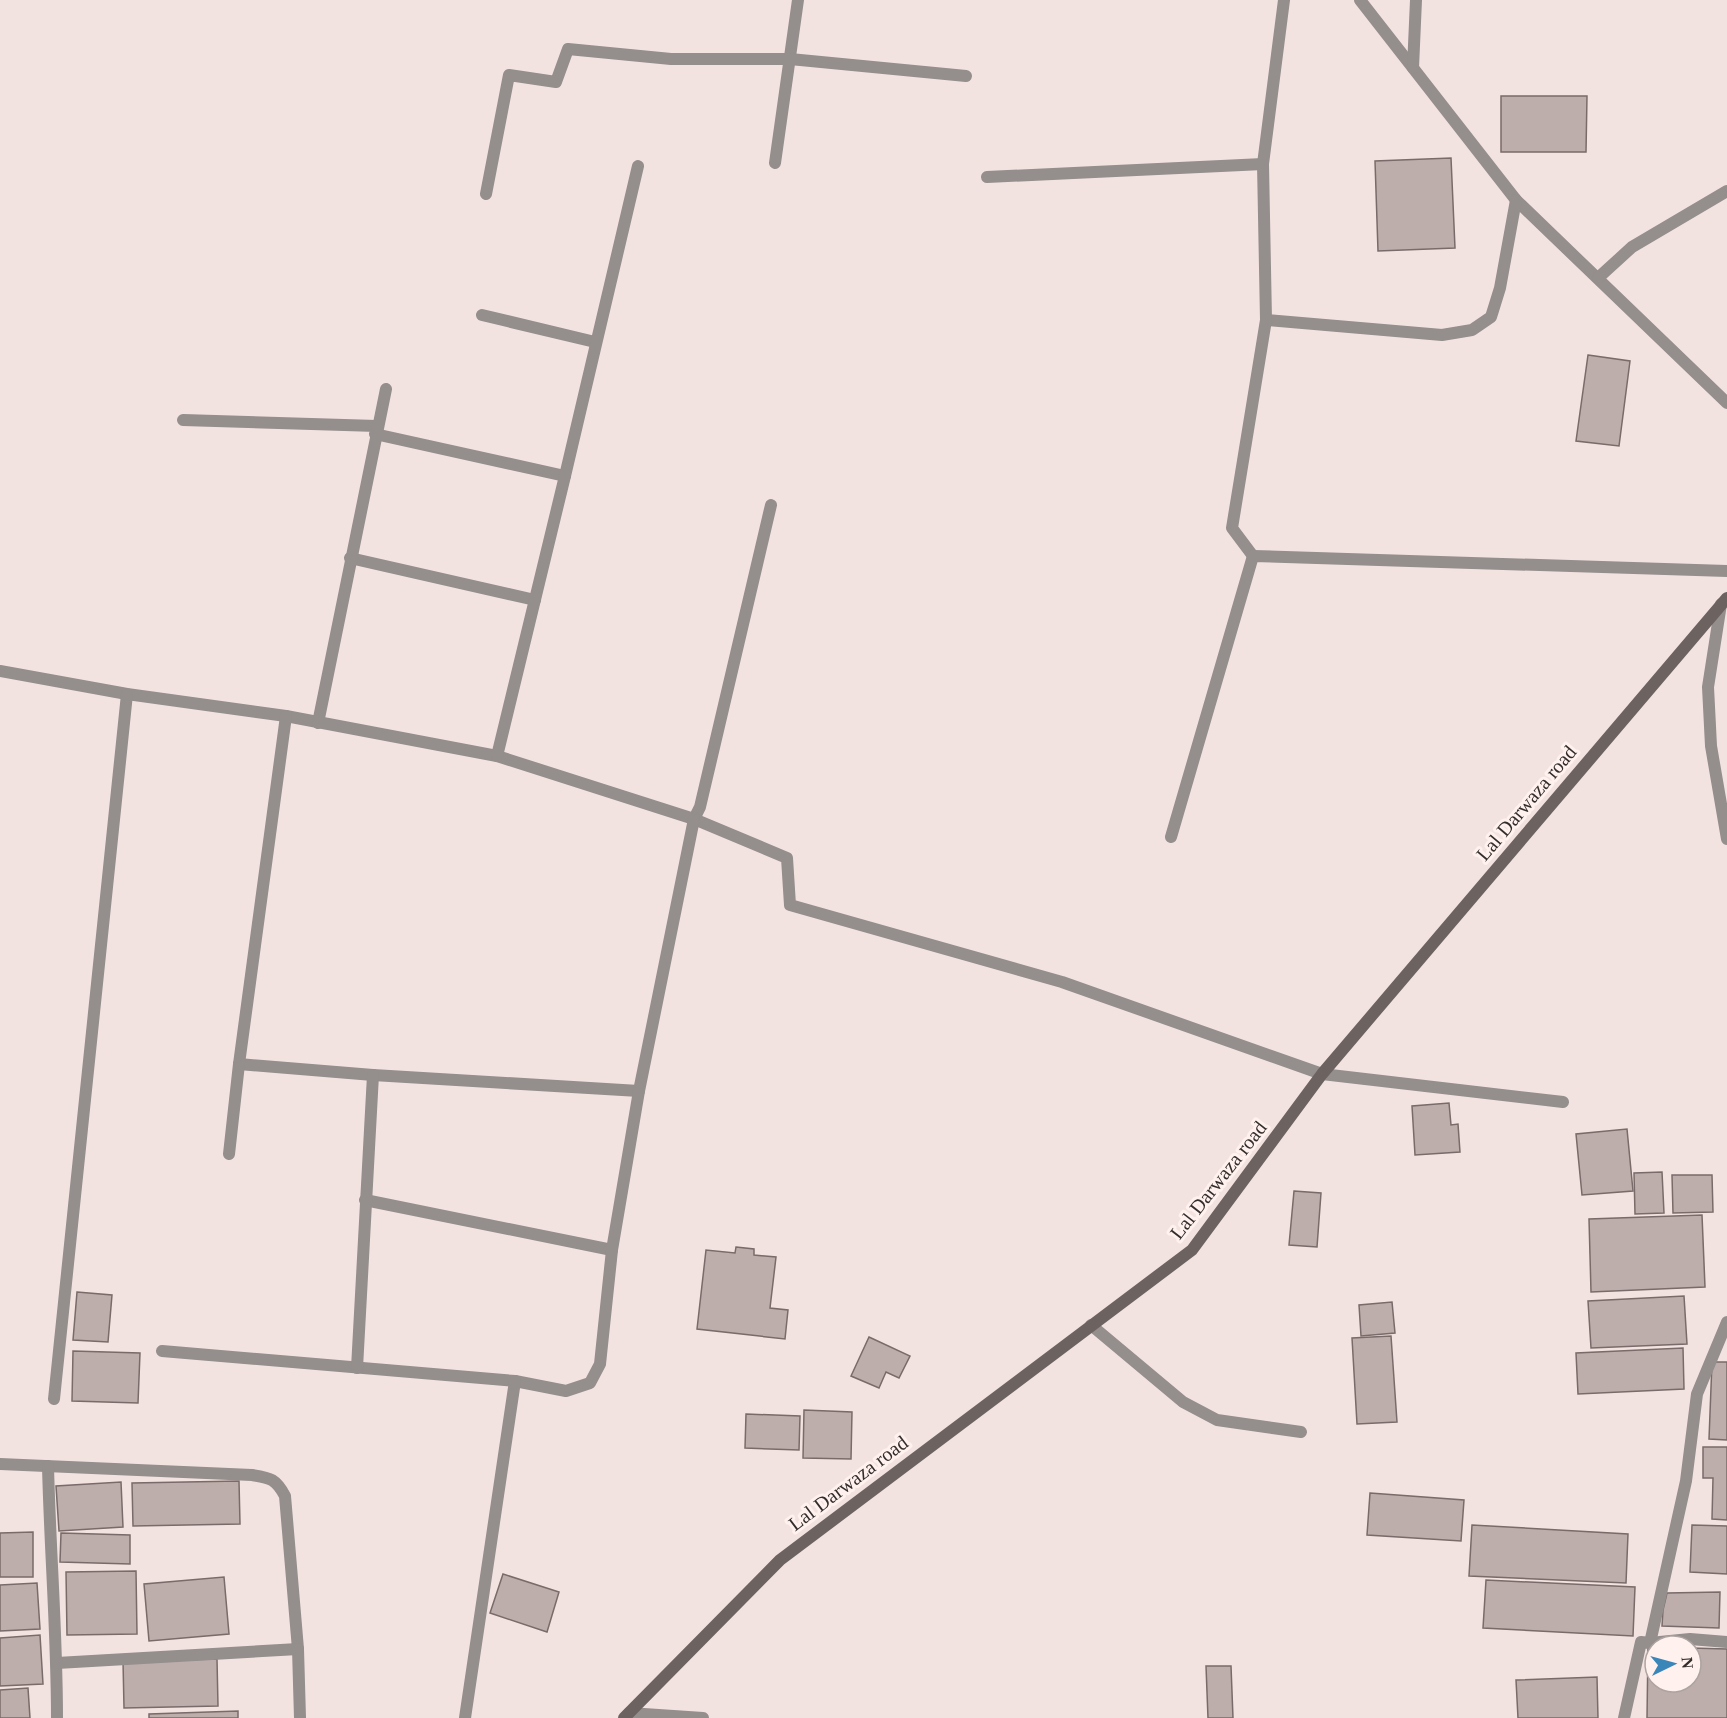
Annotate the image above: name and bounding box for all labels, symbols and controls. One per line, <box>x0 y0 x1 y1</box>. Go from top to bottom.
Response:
street label: Lal Darwaza road <box>1472 741 1580 865</box>
street label: Lal Darwaza road <box>1165 1117 1271 1243</box>
street label: Lal Darwaza road <box>784 1431 912 1535</box>
north arrow <box>1643 1634 1703 1694</box>
text: N <box>1678 1656 1696 1670</box>

